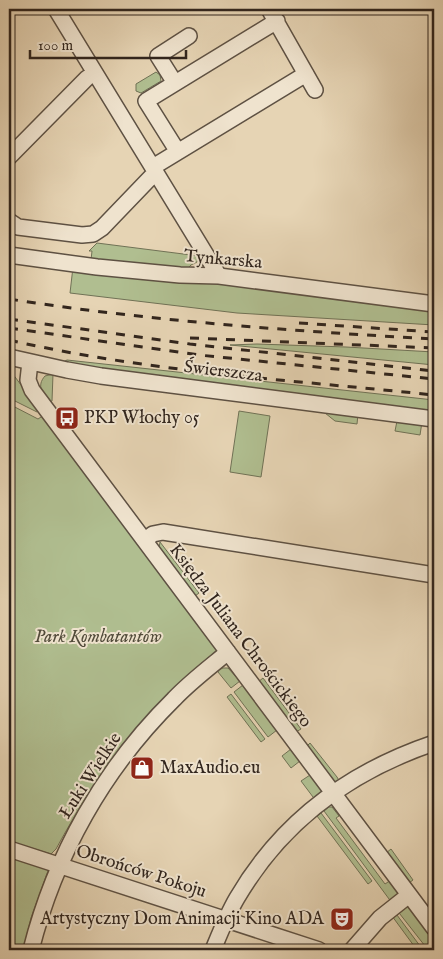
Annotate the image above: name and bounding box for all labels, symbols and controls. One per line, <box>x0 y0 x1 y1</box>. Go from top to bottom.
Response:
scale bar <box>30 28 186 60</box>
text: 100 m <box>38 36 74 55</box>
street label: Tynkarska <box>183 245 263 275</box>
street label: Świerszcza <box>182 354 264 388</box>
bus stop icon: PKP Włochy 05 <box>54 405 80 431</box>
place label: PKP Włochy 05 <box>84 407 200 430</box>
street label: Księdza Juliana Chrościckiego <box>163 540 317 733</box>
park label: Park Kombatantów <box>35 626 162 649</box>
street label: Łuki Wielkie <box>55 729 127 823</box>
shop icon: MaxAudio.eu <box>129 755 155 781</box>
place label: MaxAudio.eu <box>160 757 260 780</box>
street label: Obrońców Pokoju <box>73 840 209 904</box>
theatre icon: Artystyczny Dom Animacji Kino ADA <box>329 906 355 932</box>
place label: Artystyczny Dom Animacji Kino ADA <box>39 908 325 931</box>

